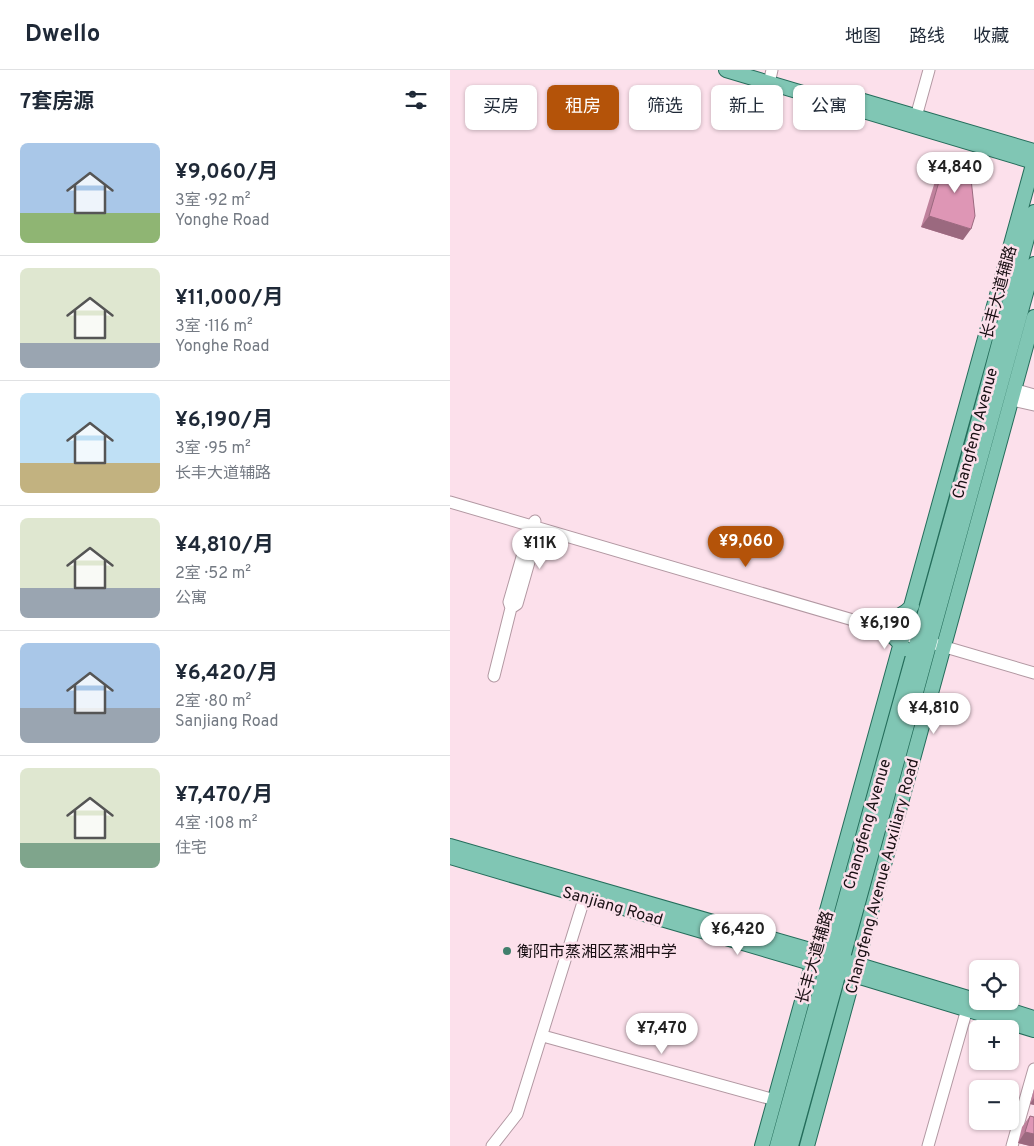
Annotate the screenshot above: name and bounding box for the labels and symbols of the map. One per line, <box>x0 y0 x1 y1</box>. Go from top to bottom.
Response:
pin: ¥4,840 <box>914 152 996 194</box>
street label: 长丰大道辅路 <box>978 244 1022 341</box>
street label: Changfeng Avenue <box>949 366 1003 501</box>
pin: ¥9,060 <box>705 526 787 568</box>
pin: ¥11K <box>510 528 570 570</box>
pin: ¥6,190 <box>844 608 926 650</box>
pin: ¥4,810 <box>893 692 975 735</box>
street label: Changfeng Avenue <box>840 757 896 892</box>
street label: Changfeng Avenue Auxiliary Road <box>842 757 924 996</box>
street label: Sanjiang Road <box>560 883 665 931</box>
street label: 长丰大道辅路 <box>793 909 839 1006</box>
pin: ¥6,420 <box>697 914 779 956</box>
place label: 衡阳市蒸湘区蒸湘中学 <box>517 943 677 963</box>
marker: 衡阳市蒸湘区蒸湘中学 <box>501 945 513 957</box>
pin: ¥7,470 <box>621 1012 703 1055</box>

